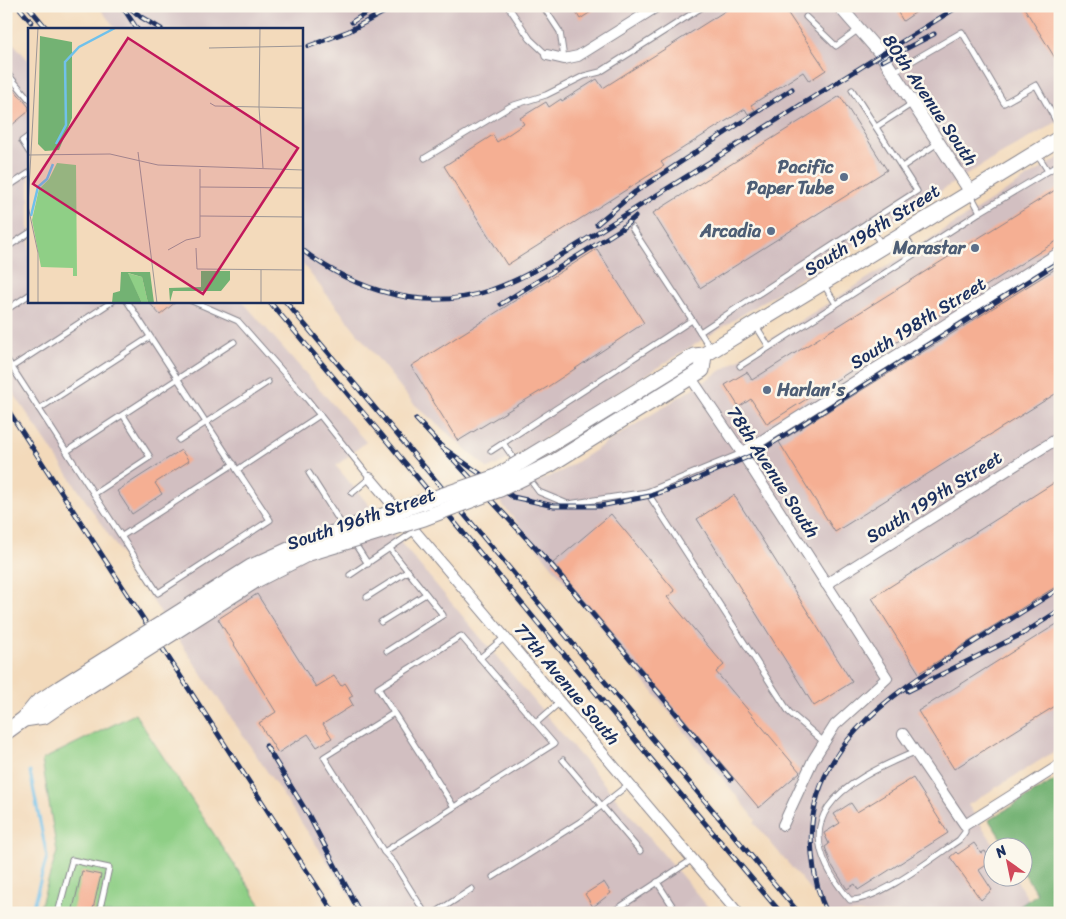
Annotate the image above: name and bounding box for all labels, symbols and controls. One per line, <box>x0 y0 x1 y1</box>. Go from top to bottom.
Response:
street label: 80th Avenue South <box>874 27 986 173</box>
inset map <box>28 28 302 302</box>
place label: Pacific Paper Tube <box>747 151 835 204</box>
marker: Pacific Paper Tube <box>838 171 850 183</box>
street label: South 196th Street <box>798 175 946 285</box>
place label: Arcadia <box>699 215 762 247</box>
marker: Arcadia <box>765 225 777 237</box>
place label: Marastar <box>892 232 967 264</box>
marker: Marastar <box>969 242 981 254</box>
street label: South 198th Street <box>843 268 993 378</box>
place label: Harlan's <box>776 374 846 406</box>
marker: Harlan's <box>761 384 773 396</box>
street label: 78th Avenue South <box>718 399 828 545</box>
street label: South 199th Street <box>859 442 1009 552</box>
street label: South 196th Street <box>282 479 440 559</box>
street label: 77th Avenue South <box>506 615 628 753</box>
north arrow <box>984 836 1034 886</box>
text: N <box>989 838 1012 865</box>

